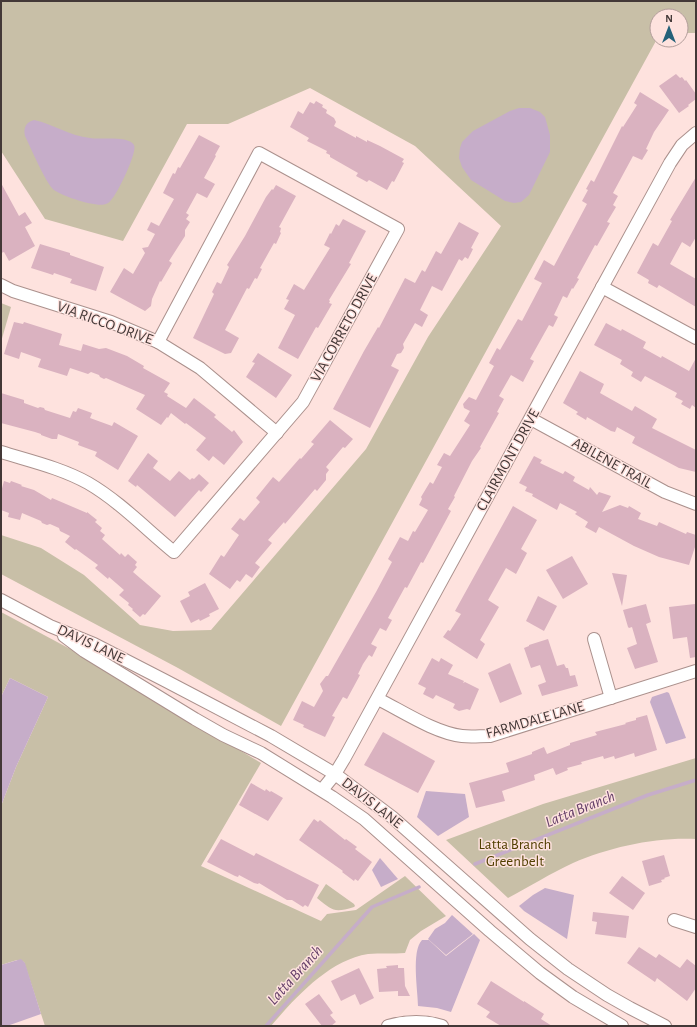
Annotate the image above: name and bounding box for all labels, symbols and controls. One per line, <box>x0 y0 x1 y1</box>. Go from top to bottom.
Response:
north arrow <box>649 8 689 48</box>
text: N <box>665 13 673 24</box>
street label: VIA CORRETO DRIVE <box>308 271 380 385</box>
street label: VIA RICCO DRIVE <box>55 299 155 347</box>
street label: CLAIRMONT DRIVE <box>474 407 542 513</box>
street label: ABILENE TRAIL <box>570 435 655 491</box>
street label: DAVIS LANE <box>55 622 127 666</box>
street label: FARMDALE LANE <box>484 699 586 741</box>
street label: DAVIS LANE <box>339 775 405 831</box>
water label: Latta Branch <box>543 788 617 830</box>
park label: Latta Branch Greenbelt <box>479 837 551 869</box>
water label: Latta Branch <box>264 942 326 1008</box>

